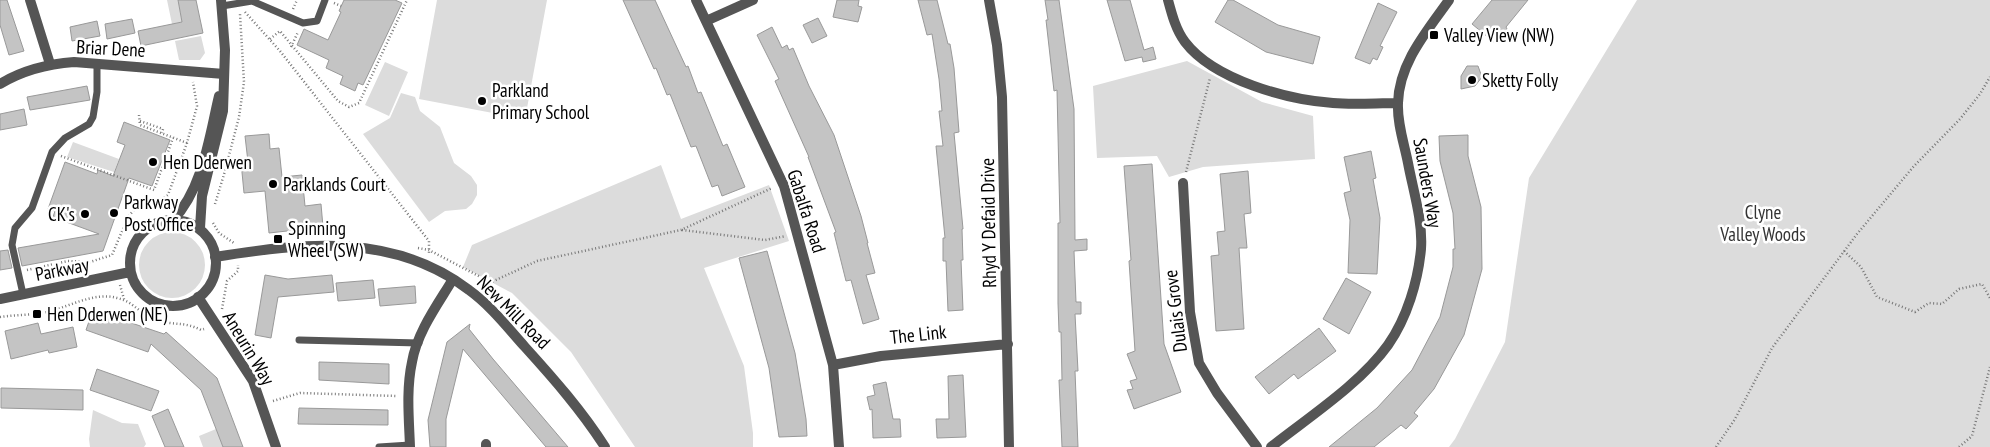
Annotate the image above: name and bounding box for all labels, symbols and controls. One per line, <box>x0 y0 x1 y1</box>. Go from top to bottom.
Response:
place label: Valley View (NW) <box>1443 23 1554 47</box>
marker: Valley View (NW) <box>1428 29 1440 41</box>
street label: Briar Dene <box>76 34 146 62</box>
place label: Sketty Folly <box>1482 68 1559 92</box>
marker: Sketty Folly <box>1466 74 1478 86</box>
place label: Parkland Primary School <box>492 78 590 124</box>
marker: Parkland Primary School <box>476 95 488 107</box>
street label: Saunders Way <box>1408 136 1448 231</box>
place label: Hen Dderwen <box>163 150 252 174</box>
marker: Hen Dderwen <box>147 156 159 168</box>
street label: Rhyd Y Defaid Drive <box>975 158 1001 288</box>
street label: Gabalfa Road <box>782 166 832 256</box>
place label: Parklands Court <box>283 172 387 196</box>
marker: Parklands Court <box>267 178 279 190</box>
place label: Parkway Post Office <box>124 190 194 236</box>
park label: Clyne Valley Woods <box>1719 200 1806 246</box>
place label: CK's <box>48 202 75 226</box>
marker: Parkway Post Office <box>108 207 120 219</box>
marker: CK's <box>79 208 91 220</box>
place label: Spinning Wheel (SW) <box>288 216 363 262</box>
marker: Spinning Wheel (SW) <box>272 233 284 245</box>
street label: Parkway <box>33 252 92 286</box>
street label: Dulais Grove <box>1158 268 1192 353</box>
street label: New Mill Road <box>472 270 556 354</box>
place label: Hen Dderwen (NE) <box>47 302 168 326</box>
street label: Aneurin Way <box>218 307 281 390</box>
marker: Hen Dderwen (NE) <box>31 308 43 320</box>
street label: The Link <box>889 319 948 349</box>

